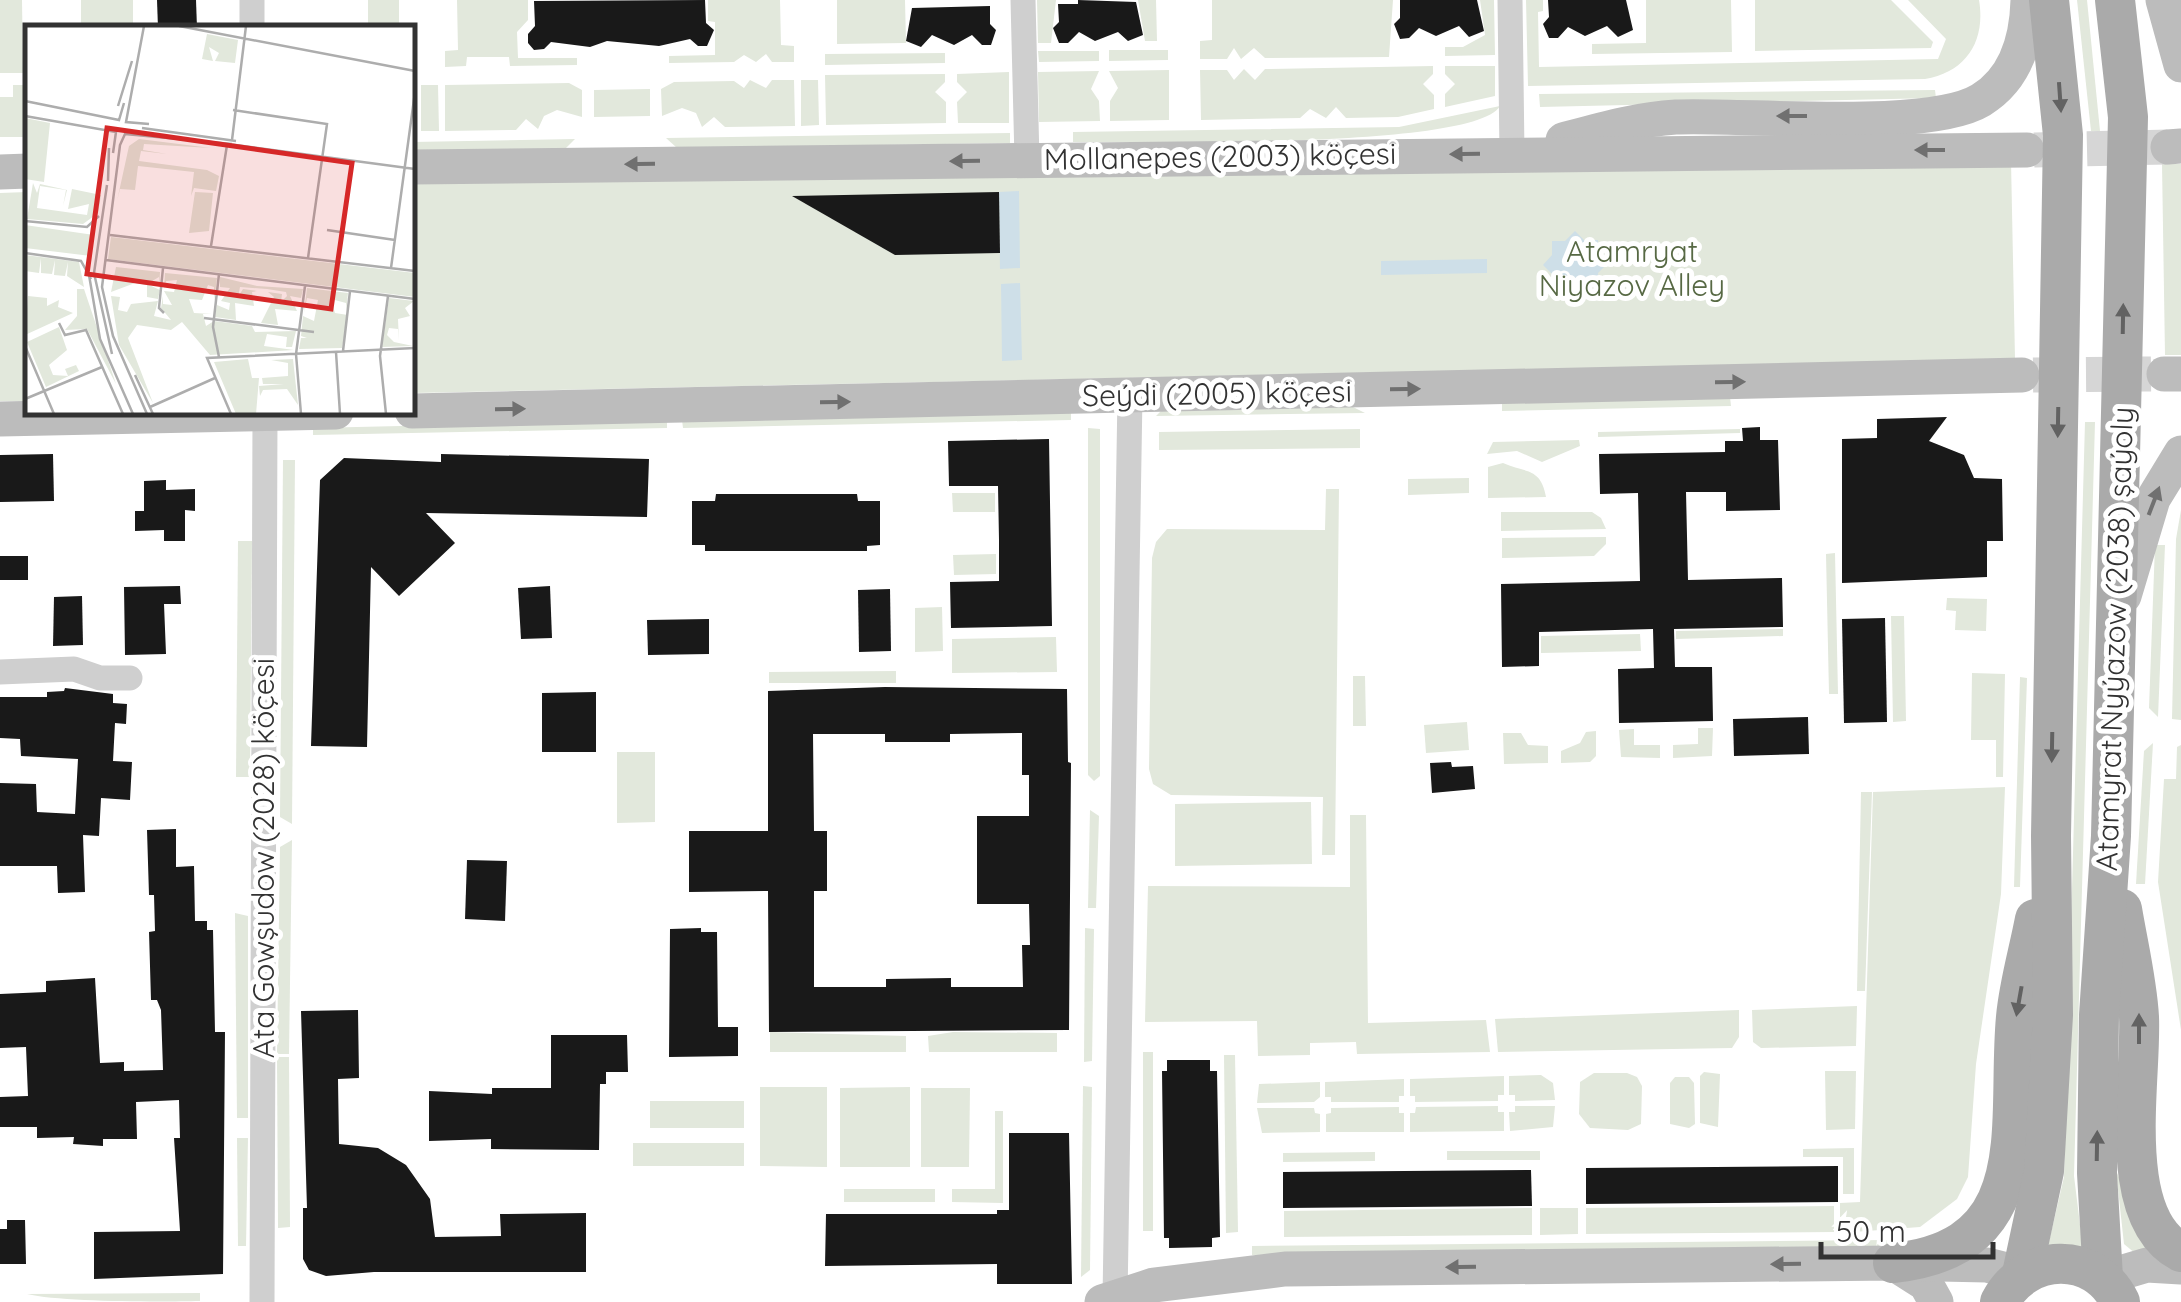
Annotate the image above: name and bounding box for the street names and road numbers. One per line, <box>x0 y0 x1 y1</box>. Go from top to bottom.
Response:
street label: Mollanepes (2003) köçesi <box>1043 134 1396 178</box>
street label: Seýdi (2005) köçesi <box>1082 372 1352 414</box>
street label: Atamyrat Nyýazow (2038) şaýoly <box>2087 406 2141 872</box>
street label: Ata Gowşudow (2028) köçesi <box>244 658 282 1058</box>

